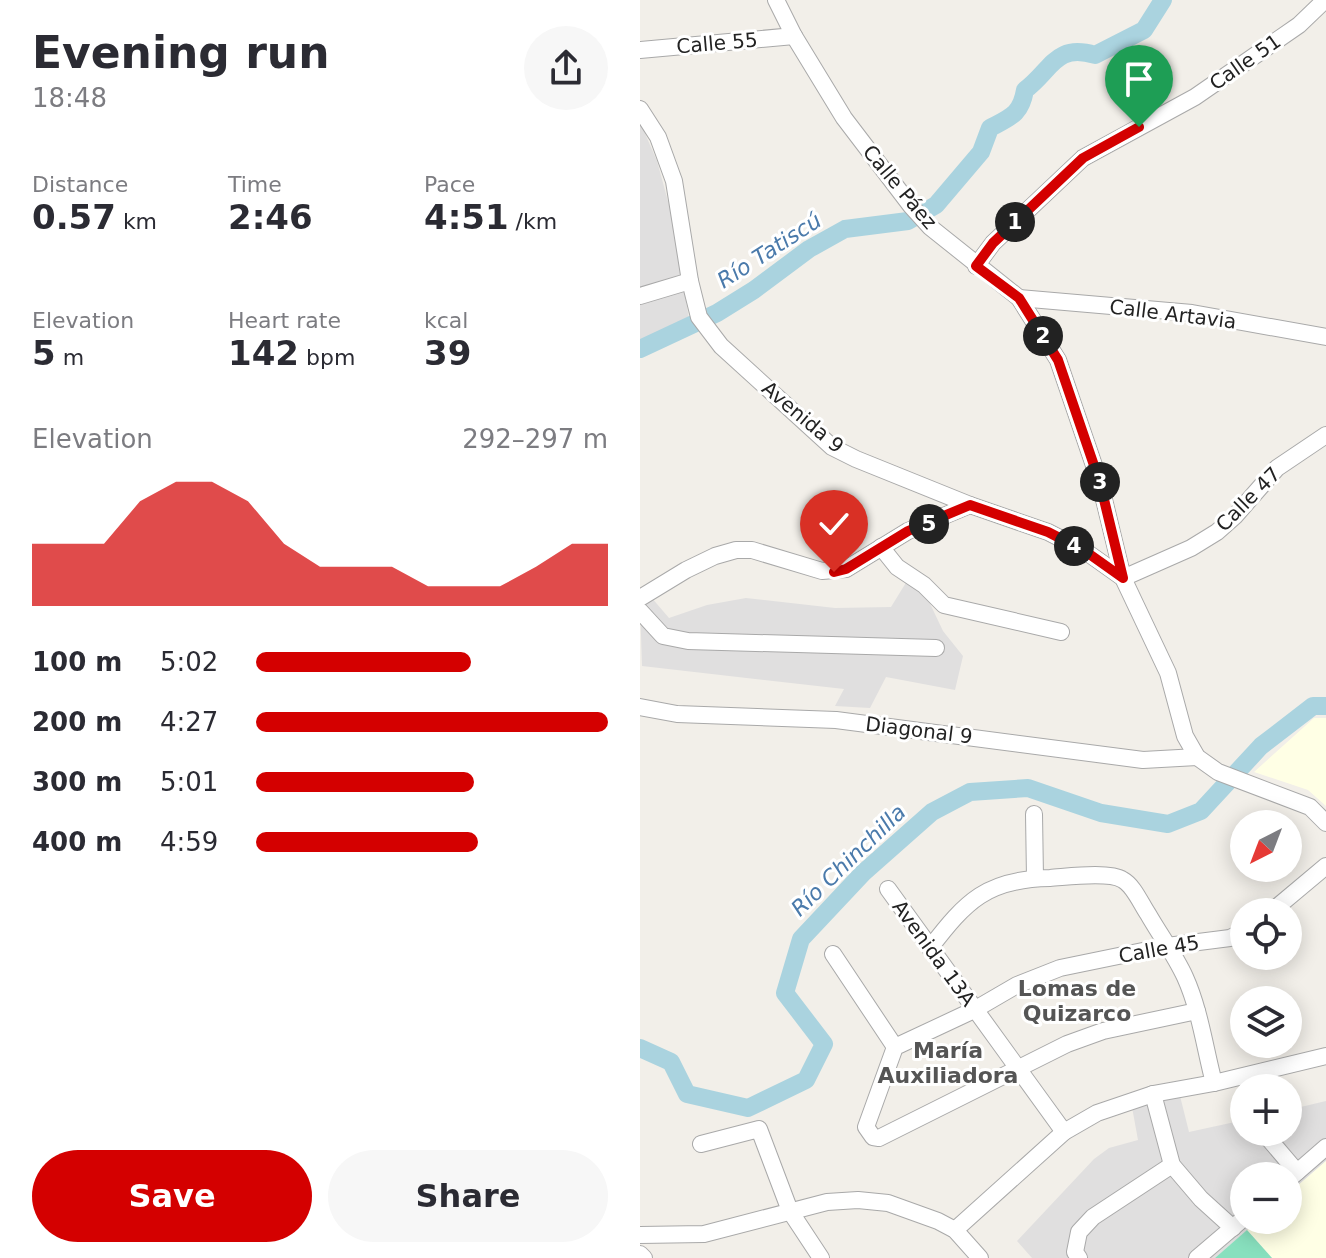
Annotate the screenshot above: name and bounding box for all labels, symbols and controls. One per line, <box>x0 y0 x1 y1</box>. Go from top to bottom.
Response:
button: share <box>524 26 608 110</box>
text: Evening run <box>32 27 329 78</box>
street label: Calle 55 <box>675 27 759 59</box>
street label: Calle 51 <box>1205 29 1285 95</box>
pin <box>1105 45 1173 127</box>
icon: arrive <box>1117 57 1161 101</box>
text: 18:48 <box>32 83 107 113</box>
street label: Calle Páez <box>858 140 942 234</box>
text: Distance <box>32 172 128 197</box>
text: Time <box>228 172 282 197</box>
text: Pace <box>424 172 475 197</box>
text: 0.57 <box>32 197 116 237</box>
text: 2:46 <box>228 197 313 237</box>
text: 4:51 <box>424 197 509 237</box>
pin: 1 <box>995 202 1035 242</box>
water label: Río Tatiscú <box>713 208 826 293</box>
text: km <box>116 209 157 234</box>
text: /km <box>509 209 557 234</box>
text: 1 <box>1007 209 1023 234</box>
street label: Calle Artavia <box>1108 294 1238 334</box>
text: Elevation <box>32 308 134 333</box>
text: Heart rate <box>228 308 341 333</box>
text: kcal <box>424 308 468 333</box>
pin: 2 <box>1023 316 1063 356</box>
text: 2 <box>1035 323 1051 348</box>
text: 5 <box>32 333 56 373</box>
text: 142 <box>228 333 299 373</box>
text: 39 <box>424 333 471 373</box>
text: m <box>56 345 84 370</box>
text: bpm <box>299 345 355 370</box>
street label: Avenida 9 <box>757 376 849 458</box>
text: Elevation <box>32 424 153 454</box>
text: 292–297 m <box>462 424 608 454</box>
pin: 3 <box>1080 462 1120 502</box>
street label: Calle 47 <box>1211 462 1285 536</box>
text: 3 <box>1092 469 1108 494</box>
pin <box>800 490 868 572</box>
icon: check <box>812 502 856 546</box>
pin: 5 <box>909 504 949 544</box>
text: 5 <box>921 511 937 536</box>
pin: 4 <box>1054 526 1094 566</box>
text: 4 <box>1066 533 1082 558</box>
text: 100 m <box>32 647 122 677</box>
text: 5:02 <box>160 647 218 677</box>
text: 200 m <box>32 707 122 737</box>
text: 4:27 <box>160 707 218 737</box>
street label: Diagonal 9 <box>864 712 974 748</box>
text: 300 m <box>32 767 122 797</box>
text: 5:01 <box>160 767 218 797</box>
water label: Río Chinchilla <box>786 800 911 921</box>
north arrow <box>1230 810 1302 882</box>
map controls <box>1230 810 1302 1234</box>
text: 400 m <box>32 827 122 857</box>
text: 4:59 <box>160 827 218 857</box>
street label: Avenida 13A <box>887 895 981 1011</box>
button: locate <box>1230 898 1302 970</box>
street label: Calle 45 <box>1117 930 1201 968</box>
district label: Lomas de Quizarco <box>1018 976 1136 1026</box>
button: layers <box>1230 986 1302 1058</box>
district label: María Auxiliadora <box>878 1038 1018 1088</box>
button: + <box>1230 1074 1302 1146</box>
button: Save <box>32 1150 312 1242</box>
button: Share <box>328 1150 608 1242</box>
button: − <box>1230 1162 1302 1234</box>

